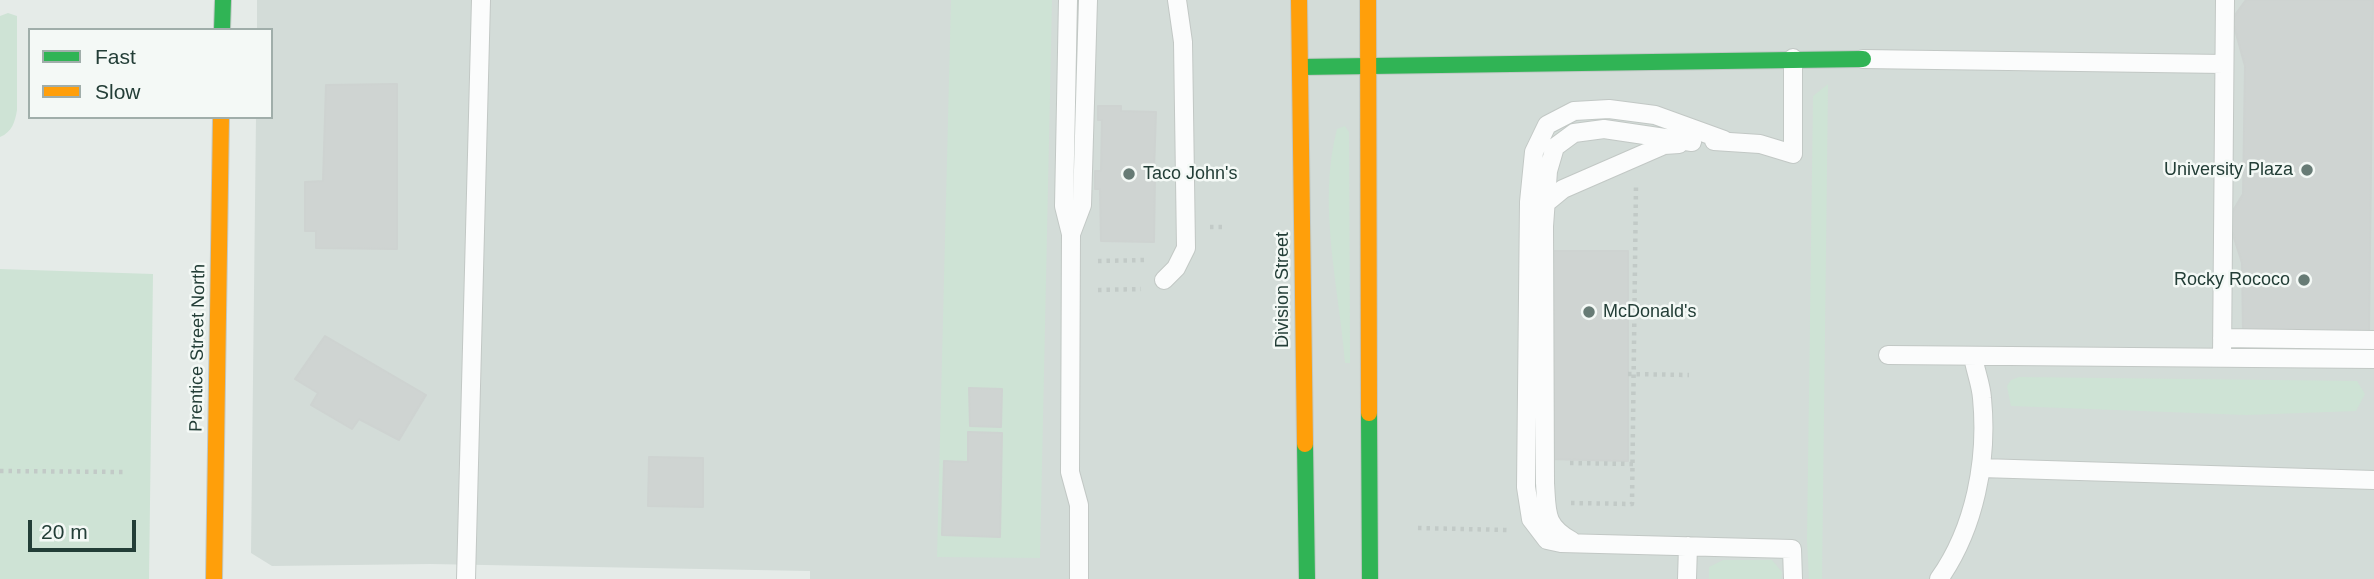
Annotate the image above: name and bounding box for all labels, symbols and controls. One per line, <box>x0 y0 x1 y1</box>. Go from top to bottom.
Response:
legend <box>28 28 273 119</box>
text: Fast <box>95 45 136 68</box>
text: Slow <box>95 80 141 103</box>
place label: University Plaza <box>2164 159 2293 181</box>
marker: University Plaza <box>2299 162 2315 178</box>
place label: Taco John's <box>1143 163 1237 185</box>
marker: Taco John's <box>1121 166 1137 182</box>
street label: Division Street <box>1272 232 1294 348</box>
street label: Prentice Street North <box>186 264 210 432</box>
place label: Rocky Rococo <box>2174 269 2290 291</box>
marker: Rocky Rococo <box>2296 272 2312 288</box>
place label: McDonald's <box>1603 301 1696 323</box>
marker: McDonald's <box>1581 304 1597 320</box>
scale bar <box>32 505 140 550</box>
text: 20 m <box>41 520 88 543</box>

